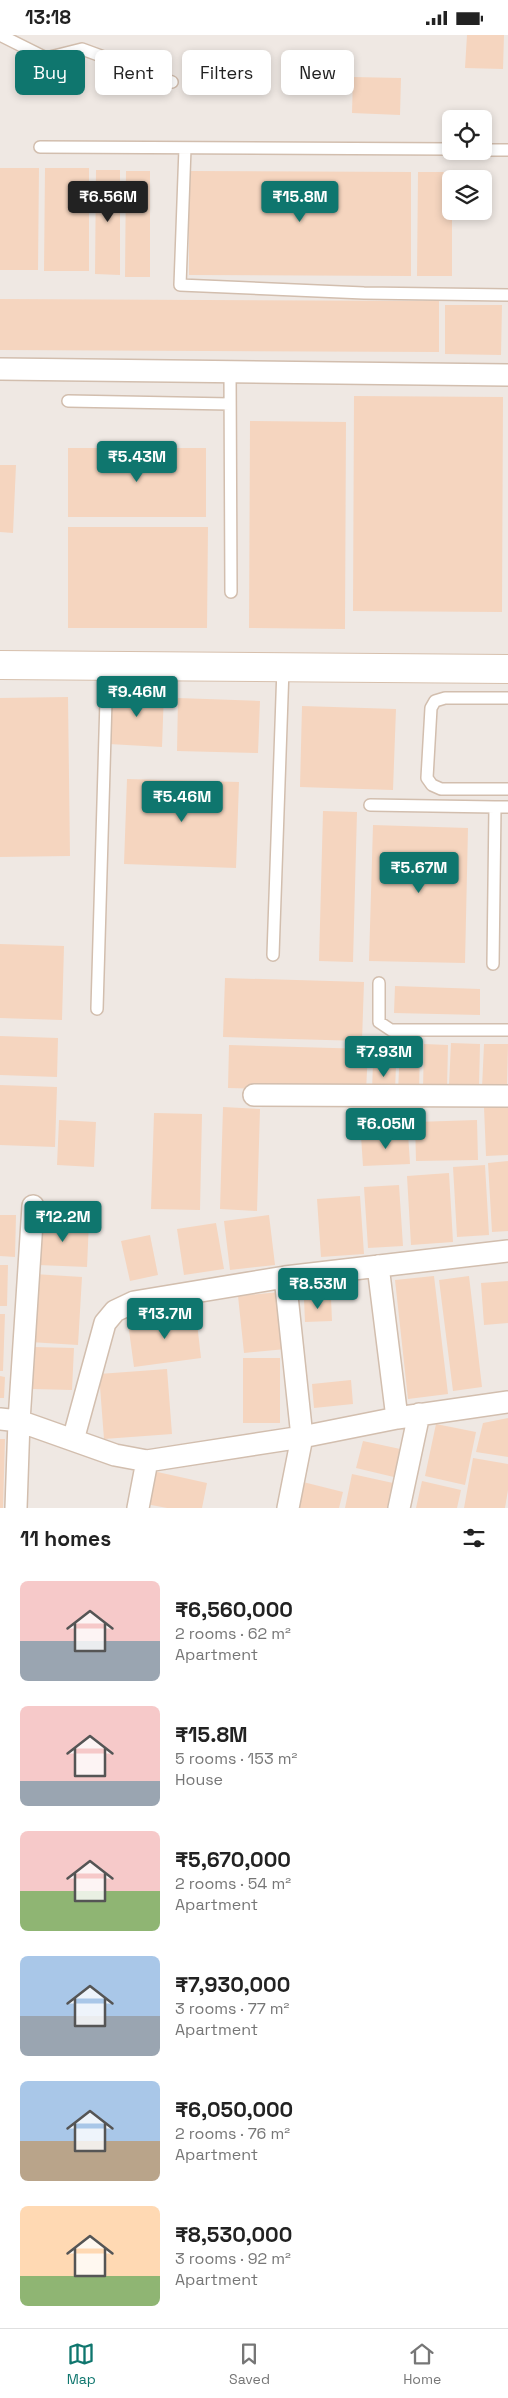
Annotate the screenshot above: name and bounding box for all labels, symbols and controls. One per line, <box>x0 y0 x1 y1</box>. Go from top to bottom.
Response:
text: 13:18 <box>25 5 71 30</box>
chip: Buy <box>15 50 85 95</box>
chip: Rent <box>95 50 172 95</box>
chip: Filters <box>182 50 271 95</box>
chip: New <box>281 50 354 95</box>
map controls <box>442 110 492 220</box>
button: locate <box>442 110 492 160</box>
button: layers <box>442 170 492 220</box>
pin: ₹6.56M <box>67 181 149 223</box>
pin: ₹15.8M <box>259 181 341 223</box>
text: ₹6.56M <box>79 186 137 207</box>
text: ₹15.8M <box>272 186 328 207</box>
pin: ₹5.43M <box>96 441 178 483</box>
text: ₹5.43M <box>108 446 166 467</box>
pin: ₹9.46M <box>96 675 178 718</box>
text: ₹9.46M <box>108 681 166 702</box>
pin: ₹5.46M <box>141 781 223 823</box>
text: ₹5.46M <box>153 786 211 807</box>
pin: ₹5.67M <box>378 851 460 894</box>
text: ₹5.67M <box>391 857 447 878</box>
pin: ₹7.93M <box>343 1035 425 1078</box>
text: ₹7.93M <box>356 1041 412 1062</box>
pin: ₹6.05M <box>345 1107 427 1150</box>
text: ₹6.05M <box>357 1113 415 1134</box>
pin: ₹12.2M <box>22 1201 104 1243</box>
text: ₹12.2M <box>35 1206 91 1227</box>
pin: ₹8.53M <box>277 1267 359 1310</box>
text: ₹8.53M <box>289 1273 347 1294</box>
pin: ₹13.7M <box>124 1297 206 1340</box>
text: ₹13.7M <box>138 1303 192 1324</box>
icon: filters <box>460 1524 488 1552</box>
text: 11 homes <box>20 1525 111 1552</box>
text: ₹6,560,000 <box>175 1596 293 1623</box>
icon: home <box>60 1601 120 1661</box>
text: 2 rooms · 62 m² <box>175 1623 291 1644</box>
text: Apartment <box>175 1644 258 1665</box>
text: ₹15.8M <box>175 1721 248 1748</box>
icon: home <box>60 1726 120 1786</box>
text: 5 rooms · 153 m² <box>175 1748 297 1769</box>
text: House <box>175 1769 223 1790</box>
text: ₹5,670,000 <box>175 1846 291 1873</box>
icon: home <box>60 1851 120 1911</box>
text: 2 rooms · 54 m² <box>175 1873 291 1894</box>
text: Apartment <box>175 1894 258 1915</box>
text: ₹7,930,000 <box>175 1971 290 1998</box>
icon: home <box>60 1976 120 2036</box>
text: 3 rooms · 77 m² <box>175 1998 289 2019</box>
text: Apartment <box>175 2019 258 2040</box>
text: ₹6,050,000 <box>175 2096 293 2123</box>
icon: home <box>60 2101 120 2161</box>
text: 2 rooms · 76 m² <box>175 2123 290 2144</box>
text: Apartment <box>175 2144 258 2165</box>
text: ₹8,530,000 <box>175 2221 292 2248</box>
icon: home <box>60 2226 120 2286</box>
text: 3 rooms · 92 m² <box>175 2248 291 2269</box>
text: Apartment <box>175 2269 258 2290</box>
tab: Map <box>67 2340 96 2388</box>
tab: Saved <box>229 2340 270 2388</box>
tab: Home <box>403 2340 441 2388</box>

